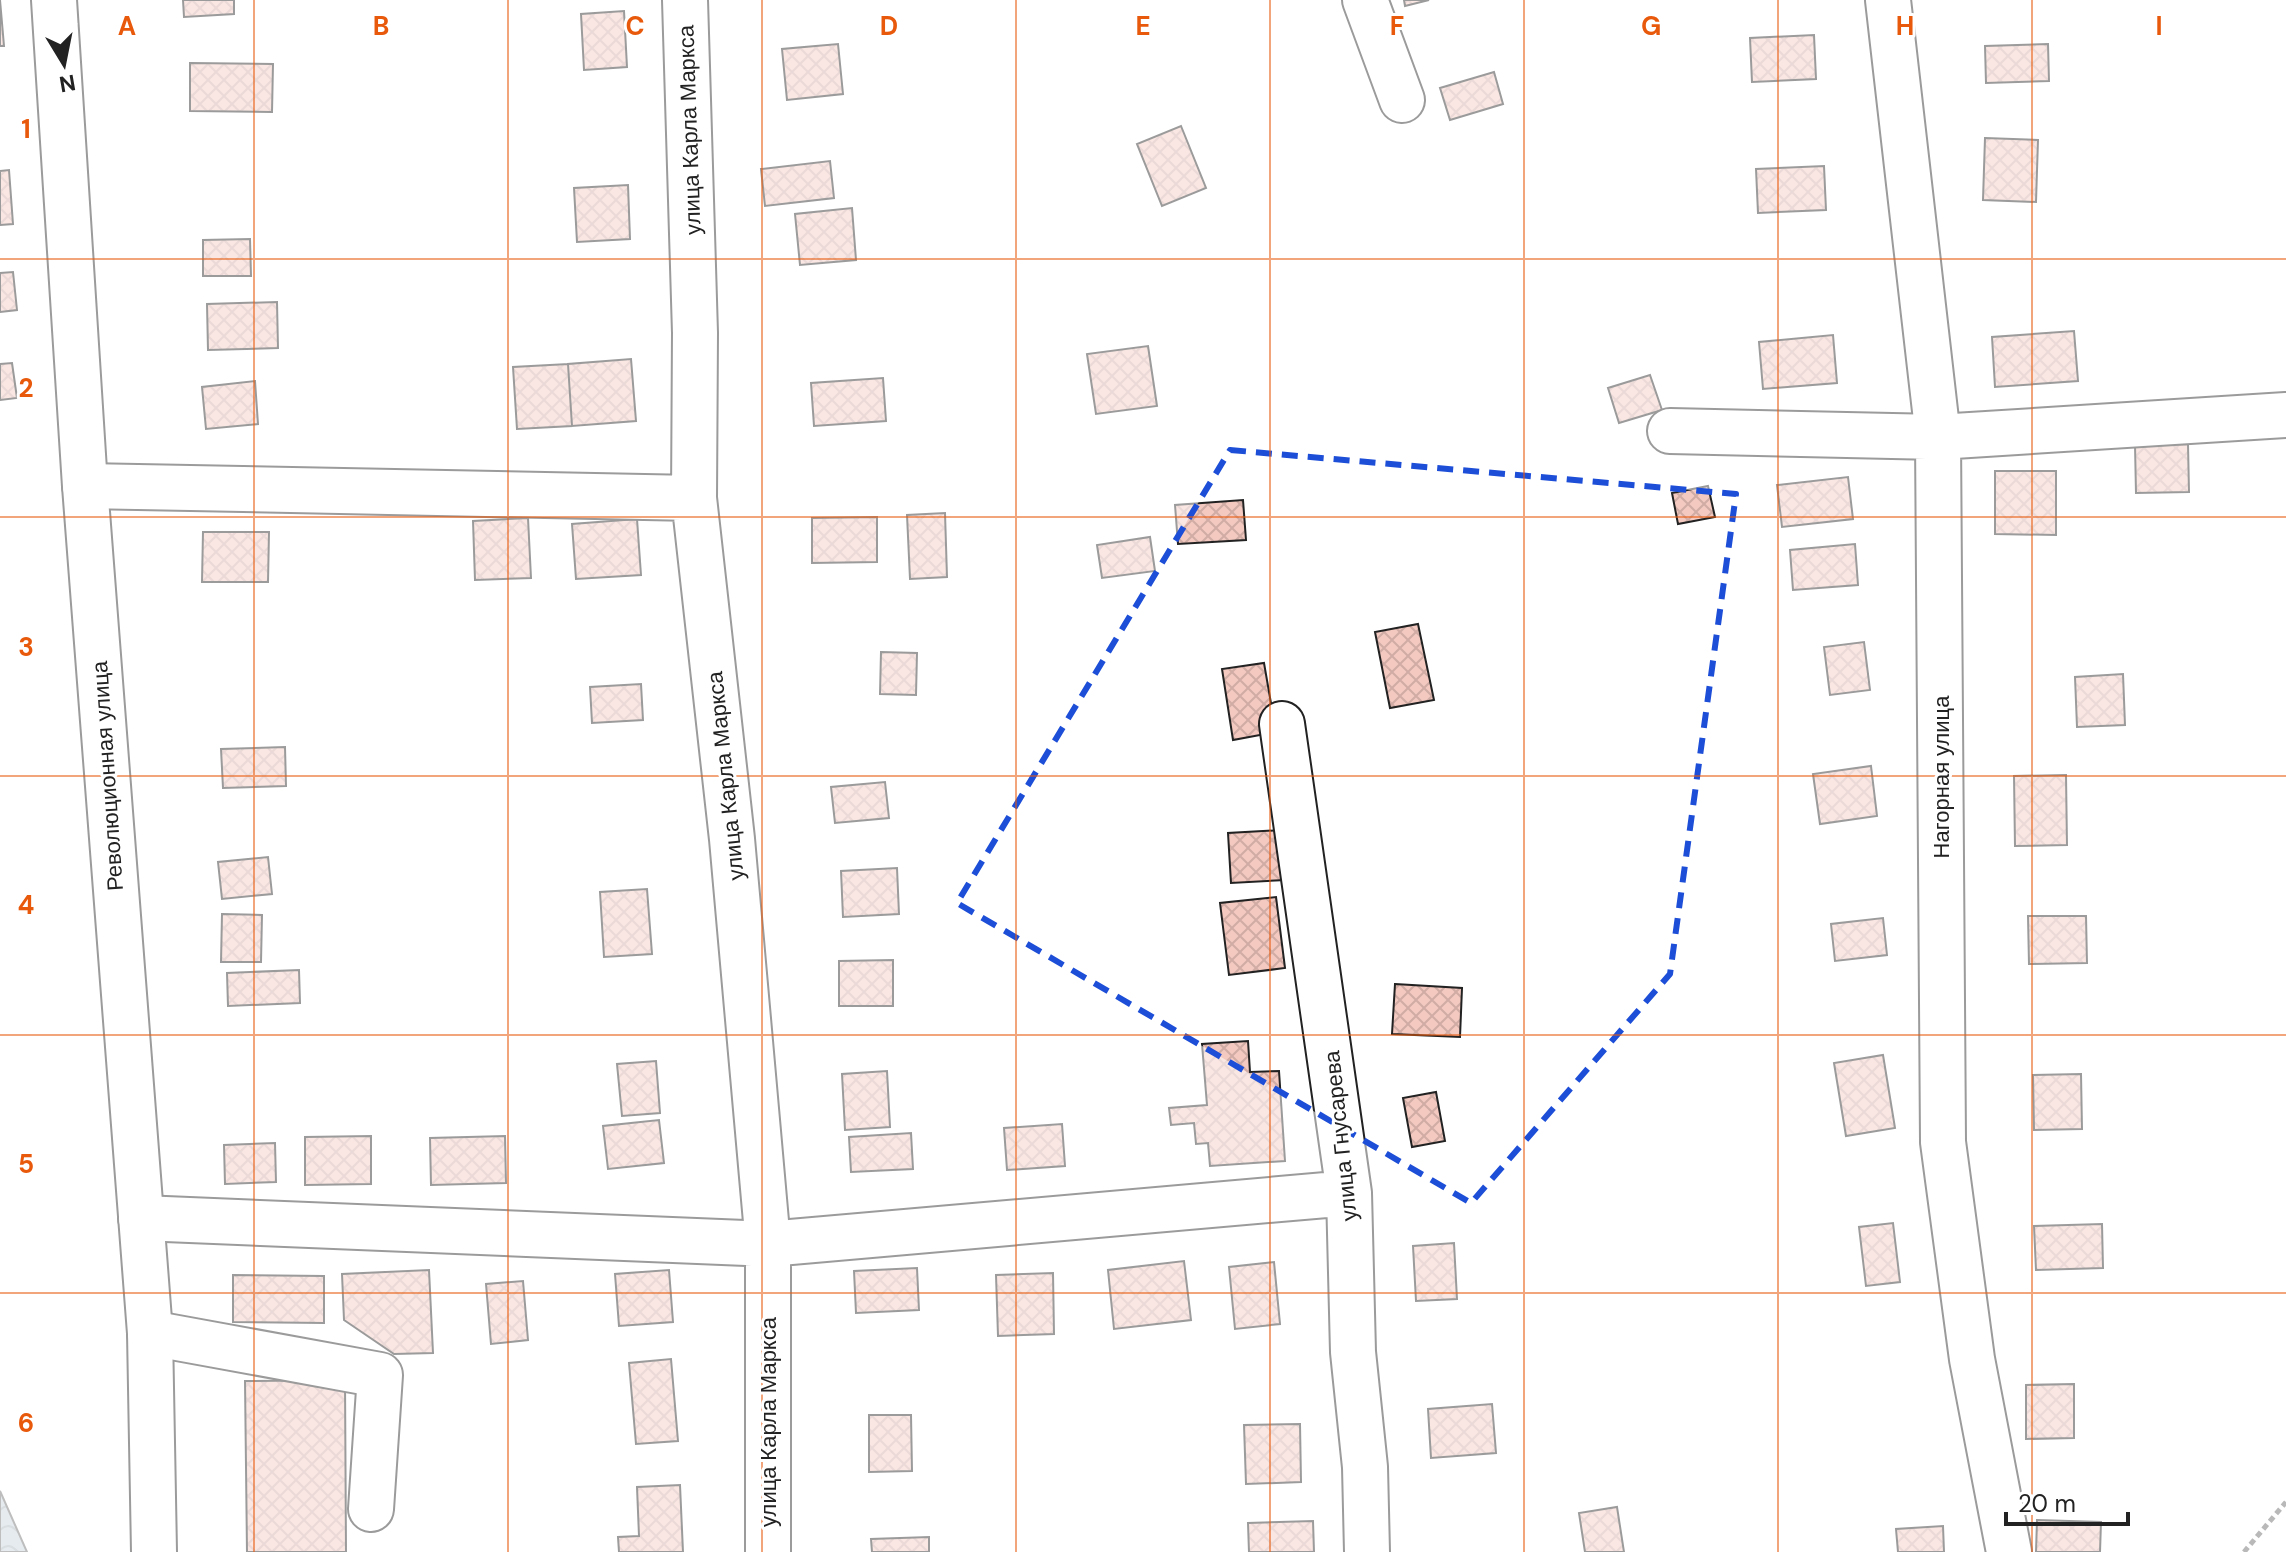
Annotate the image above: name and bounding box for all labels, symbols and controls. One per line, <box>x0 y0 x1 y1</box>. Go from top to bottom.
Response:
text: A <box>118 9 136 43</box>
text: B <box>373 9 389 43</box>
text: C <box>625 9 645 43</box>
text: D <box>880 9 898 43</box>
text: E <box>1135 9 1151 43</box>
text: F <box>1390 9 1404 43</box>
text: G <box>1641 9 1661 43</box>
text: H <box>1896 9 1914 43</box>
text: I <box>2155 9 2163 43</box>
north arrow <box>24 24 104 104</box>
street label: улица Карла Маркса <box>671 24 708 235</box>
text: N <box>57 68 78 99</box>
text: 1 <box>21 112 31 146</box>
text: 2 <box>18 371 34 405</box>
text: 3 <box>18 630 34 664</box>
street label: Революционная улица <box>85 659 130 892</box>
street label: улица Карла Маркса <box>700 669 751 882</box>
street label: Нагорная улица <box>1927 695 1956 858</box>
text: 4 <box>18 888 34 922</box>
street label: улица Гнусарева <box>1317 1048 1364 1223</box>
text: 5 <box>18 1147 34 1181</box>
street label: улица Карла Маркса <box>754 1316 783 1527</box>
text: 6 <box>18 1406 34 1440</box>
scale bar <box>2006 1476 2128 1526</box>
text: 20 m <box>2018 1488 2076 1519</box>

